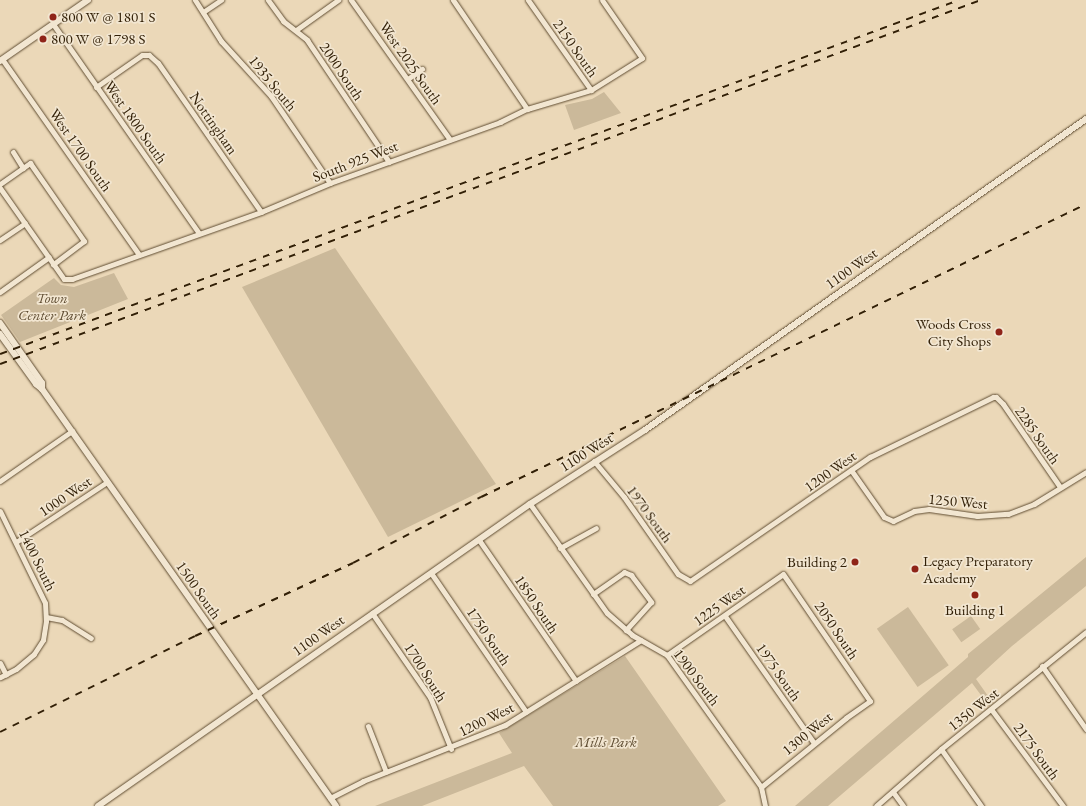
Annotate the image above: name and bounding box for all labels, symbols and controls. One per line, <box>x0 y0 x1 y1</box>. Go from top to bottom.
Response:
place label: 800 W @ 1801 S <box>61 8 155 26</box>
marker: 800 W @ 1801 S <box>48 12 58 22</box>
street label: 2150 South <box>550 16 602 80</box>
street label: West 2025 South <box>376 18 446 108</box>
place label: 800 W @ 1798 S <box>51 30 145 48</box>
marker: 800 W @ 1798 S <box>38 34 48 44</box>
street label: 2000 South <box>316 38 368 104</box>
street label: 1935 South <box>245 51 301 115</box>
street label: West 1800 South <box>101 77 171 167</box>
street label: Nottingham <box>186 88 242 158</box>
street label: West 1700 South <box>46 105 116 195</box>
street label: South 925 West <box>310 136 400 186</box>
street label: 1100 West <box>821 244 881 292</box>
park label: Town Center Park <box>18 288 86 323</box>
place label: Woods Cross City Shops <box>916 314 991 349</box>
marker: Woods Cross City Shops <box>994 327 1004 337</box>
street label: 2285 South <box>1012 403 1064 467</box>
street label: 1100 West <box>556 429 616 475</box>
street label: 1200 West <box>800 447 860 495</box>
street label: 1000 West <box>35 472 95 520</box>
street label: 1970 South <box>623 482 677 546</box>
street label: 1250 West <box>928 489 988 513</box>
street label: 1400 South <box>15 526 61 594</box>
place label: Legacy Preparatory Academy <box>923 551 1033 586</box>
place label: Building 2 <box>787 553 847 571</box>
marker: Building 2 <box>850 557 860 567</box>
street label: 1500 South <box>173 558 225 622</box>
marker: Legacy Preparatory Academy <box>910 564 920 574</box>
street label: 1850 South <box>511 571 563 637</box>
street label: 1225 West <box>689 581 749 629</box>
marker: Building 1 <box>970 590 980 600</box>
street label: 2050 South <box>811 597 863 663</box>
place label: Building 1 <box>945 601 1005 619</box>
street label: 1750 South <box>463 603 515 669</box>
street label: 1100 West <box>288 611 348 659</box>
street label: 1700 South <box>401 639 451 705</box>
street label: 1975 South <box>753 640 805 704</box>
street label: 1900 South <box>670 645 724 709</box>
street label: 1350 West <box>944 684 1002 734</box>
street label: 1200 West <box>455 698 517 740</box>
street label: 1300 West <box>778 707 836 759</box>
street label: 2175 South <box>1010 719 1064 783</box>
park label: Mills Park <box>575 733 637 751</box>

